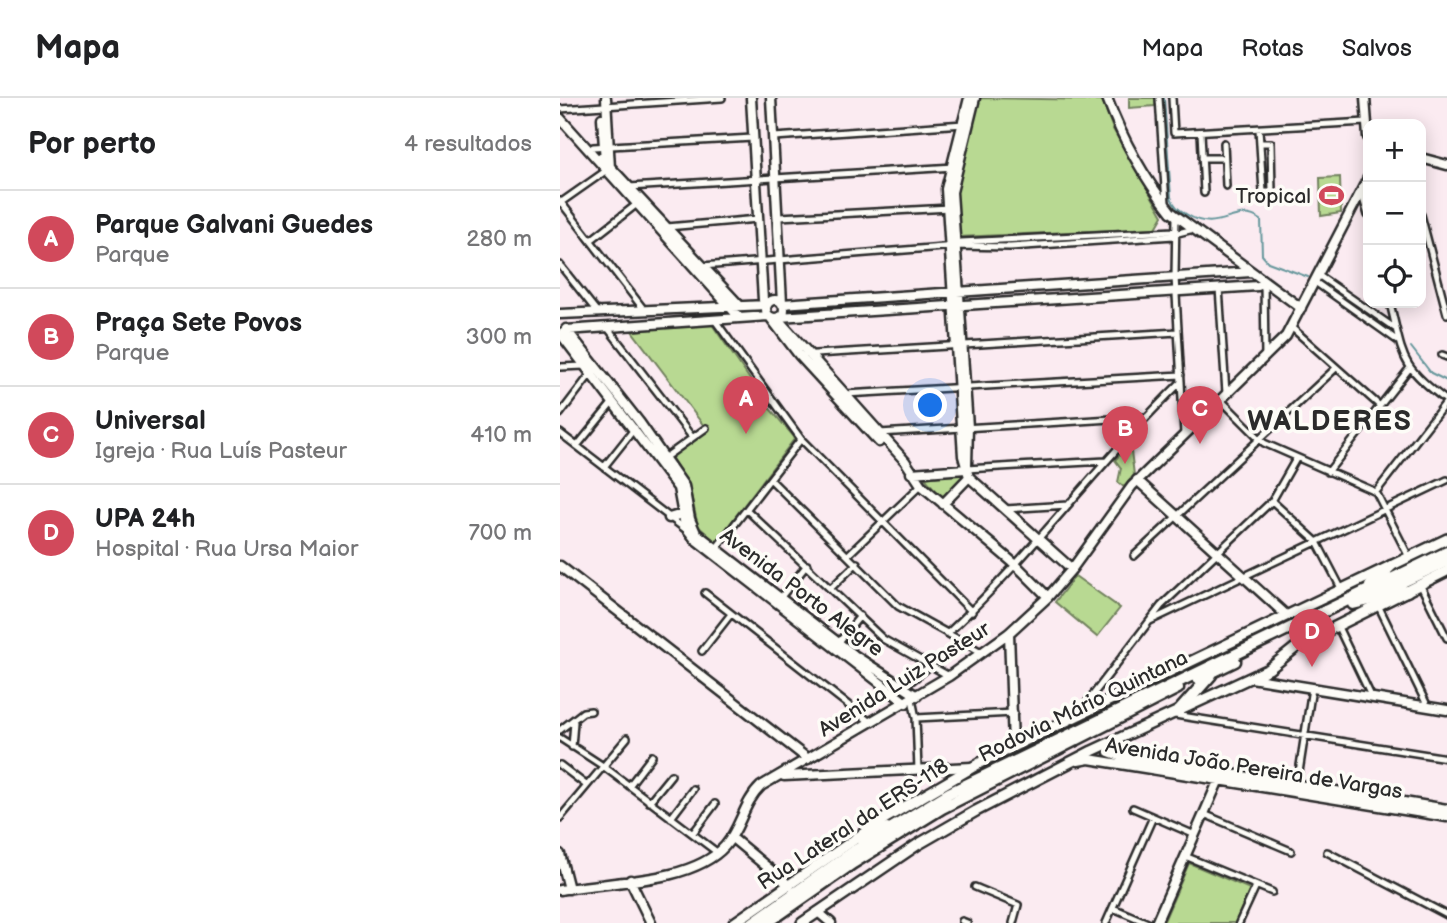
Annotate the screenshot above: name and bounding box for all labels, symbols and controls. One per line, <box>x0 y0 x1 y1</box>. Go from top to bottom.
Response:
text: Mapa <box>35 28 120 68</box>
text: Mapa <box>1141 34 1203 63</box>
text: Rotas <box>1241 34 1304 63</box>
text: Salvos <box>1342 34 1412 63</box>
map controls <box>1363 119 1426 308</box>
button: + <box>1363 119 1426 182</box>
text: Por perto <box>28 126 156 162</box>
text: 4 resultados <box>404 130 532 158</box>
sports icon: Tropical <box>1317 182 1345 210</box>
button: − <box>1363 182 1426 245</box>
place label: Tropical <box>1236 184 1311 209</box>
text: Parque Galvani Guedes <box>95 210 373 241</box>
text: A <box>44 225 58 253</box>
text: 280 m <box>466 225 532 253</box>
text: Parque <box>95 241 169 269</box>
button: locate <box>1363 245 1426 308</box>
text: Praça Sete Povos <box>95 308 302 339</box>
text: B <box>43 323 59 351</box>
text: 300 m <box>466 323 532 351</box>
text: Parque <box>95 339 169 367</box>
pin: A <box>723 376 769 434</box>
pin: C <box>1177 386 1223 444</box>
your location <box>913 388 947 422</box>
district label: WALDERES <box>1247 405 1413 438</box>
text: Universal <box>95 406 206 437</box>
pin: B <box>1102 406 1148 464</box>
text: C <box>43 421 59 449</box>
text: 410 m <box>470 421 532 449</box>
text: Igreja · Rua Luís Pasteur <box>95 437 347 465</box>
text: UPA 24h <box>95 504 195 535</box>
text: D <box>43 519 59 547</box>
text: 700 m <box>468 519 532 547</box>
street label: Avenida Porto Alegre <box>715 523 888 662</box>
text: Hospital · Rua Ursa Maior <box>95 535 358 563</box>
pin: D <box>1289 609 1335 667</box>
street label: Avenida Luiz Pasteur <box>814 616 995 742</box>
street label: Rodovia Mário Quintana <box>975 645 1192 768</box>
street label: Avenida João Pereira de Vargas <box>1104 733 1404 804</box>
street label: Rua Lateral da ERS-118 <box>753 753 953 895</box>

